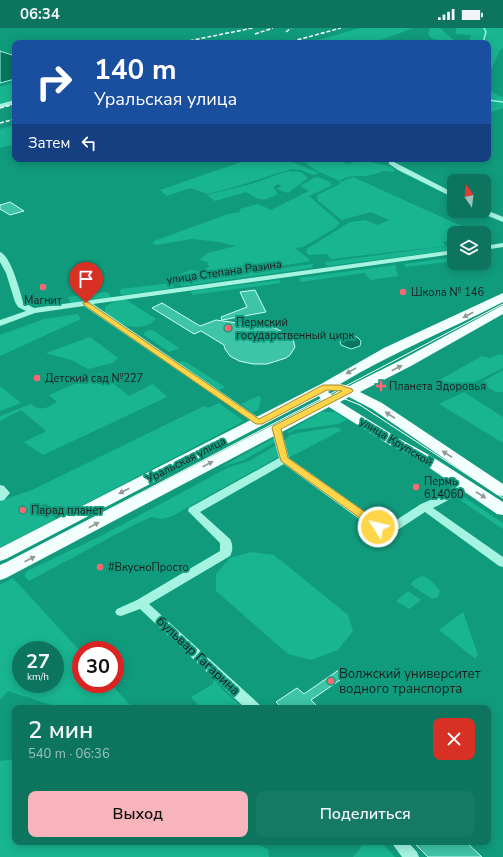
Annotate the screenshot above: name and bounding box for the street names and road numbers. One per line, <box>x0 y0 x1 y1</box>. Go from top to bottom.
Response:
street label: улица Степана Разина <box>165 256 283 288</box>
street label: улица Крупской <box>357 414 435 470</box>
street label: Уральская улица <box>143 433 228 487</box>
street label: бульвар Гагарина <box>152 613 244 699</box>

